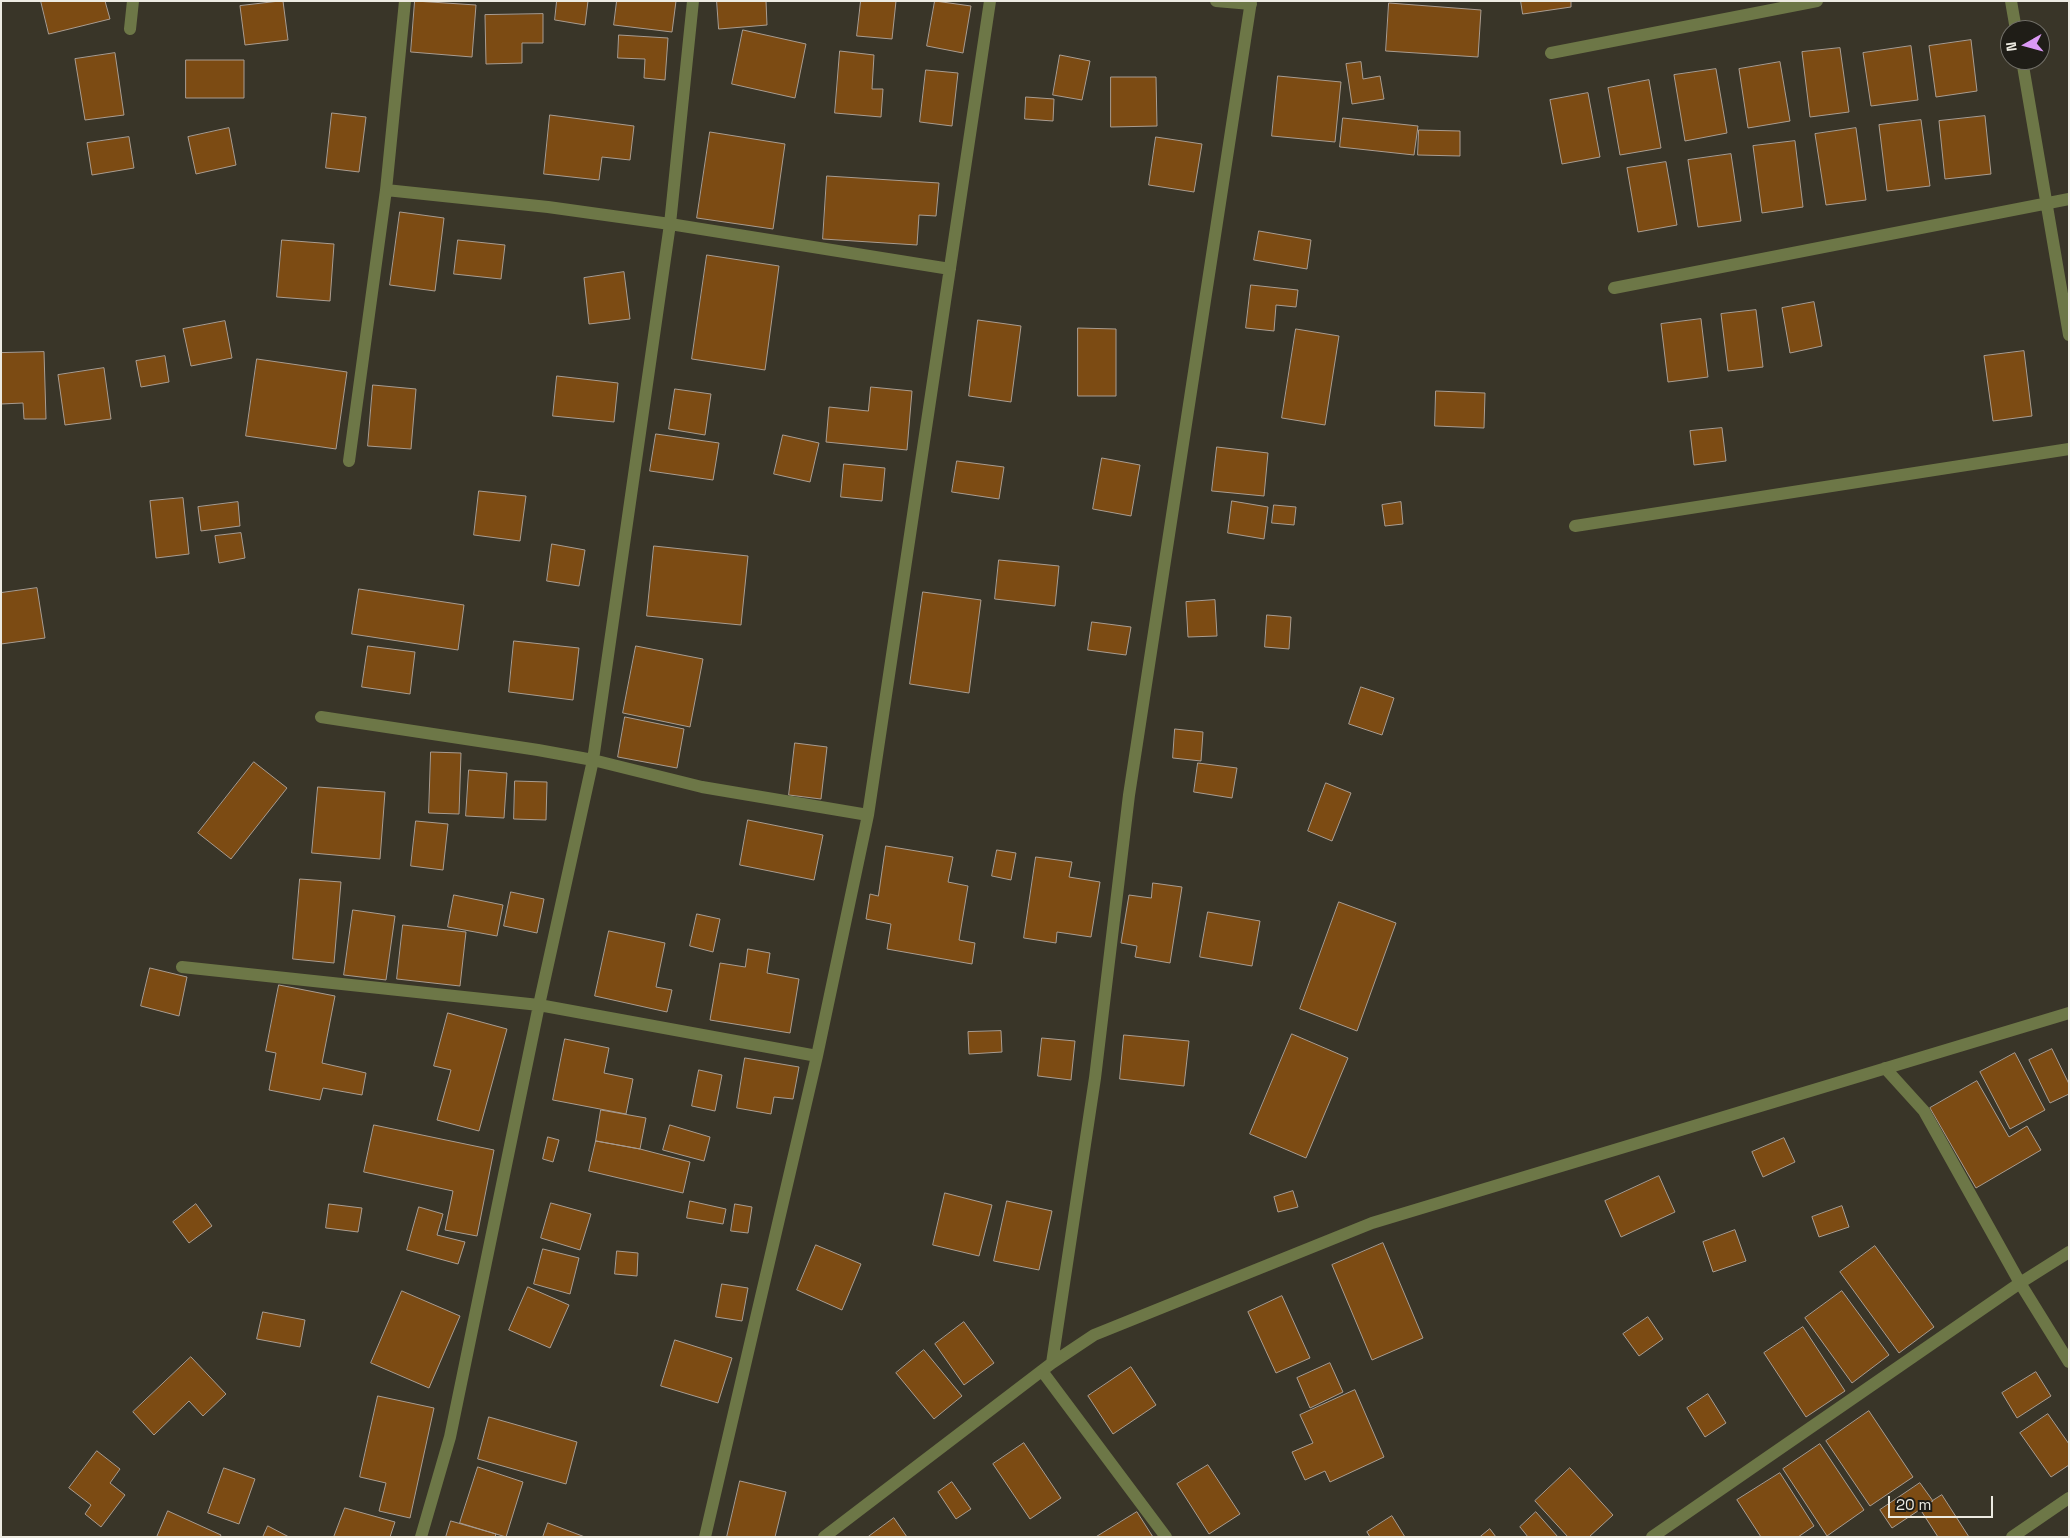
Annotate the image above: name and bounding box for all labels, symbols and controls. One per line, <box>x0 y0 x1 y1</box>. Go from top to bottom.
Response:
north arrow <box>2000 20 2050 70</box>
text: N <box>2002 41 2021 52</box>
scale bar <box>1890 1486 1995 1518</box>
text: 20 m <box>1896 1495 1931 1514</box>

